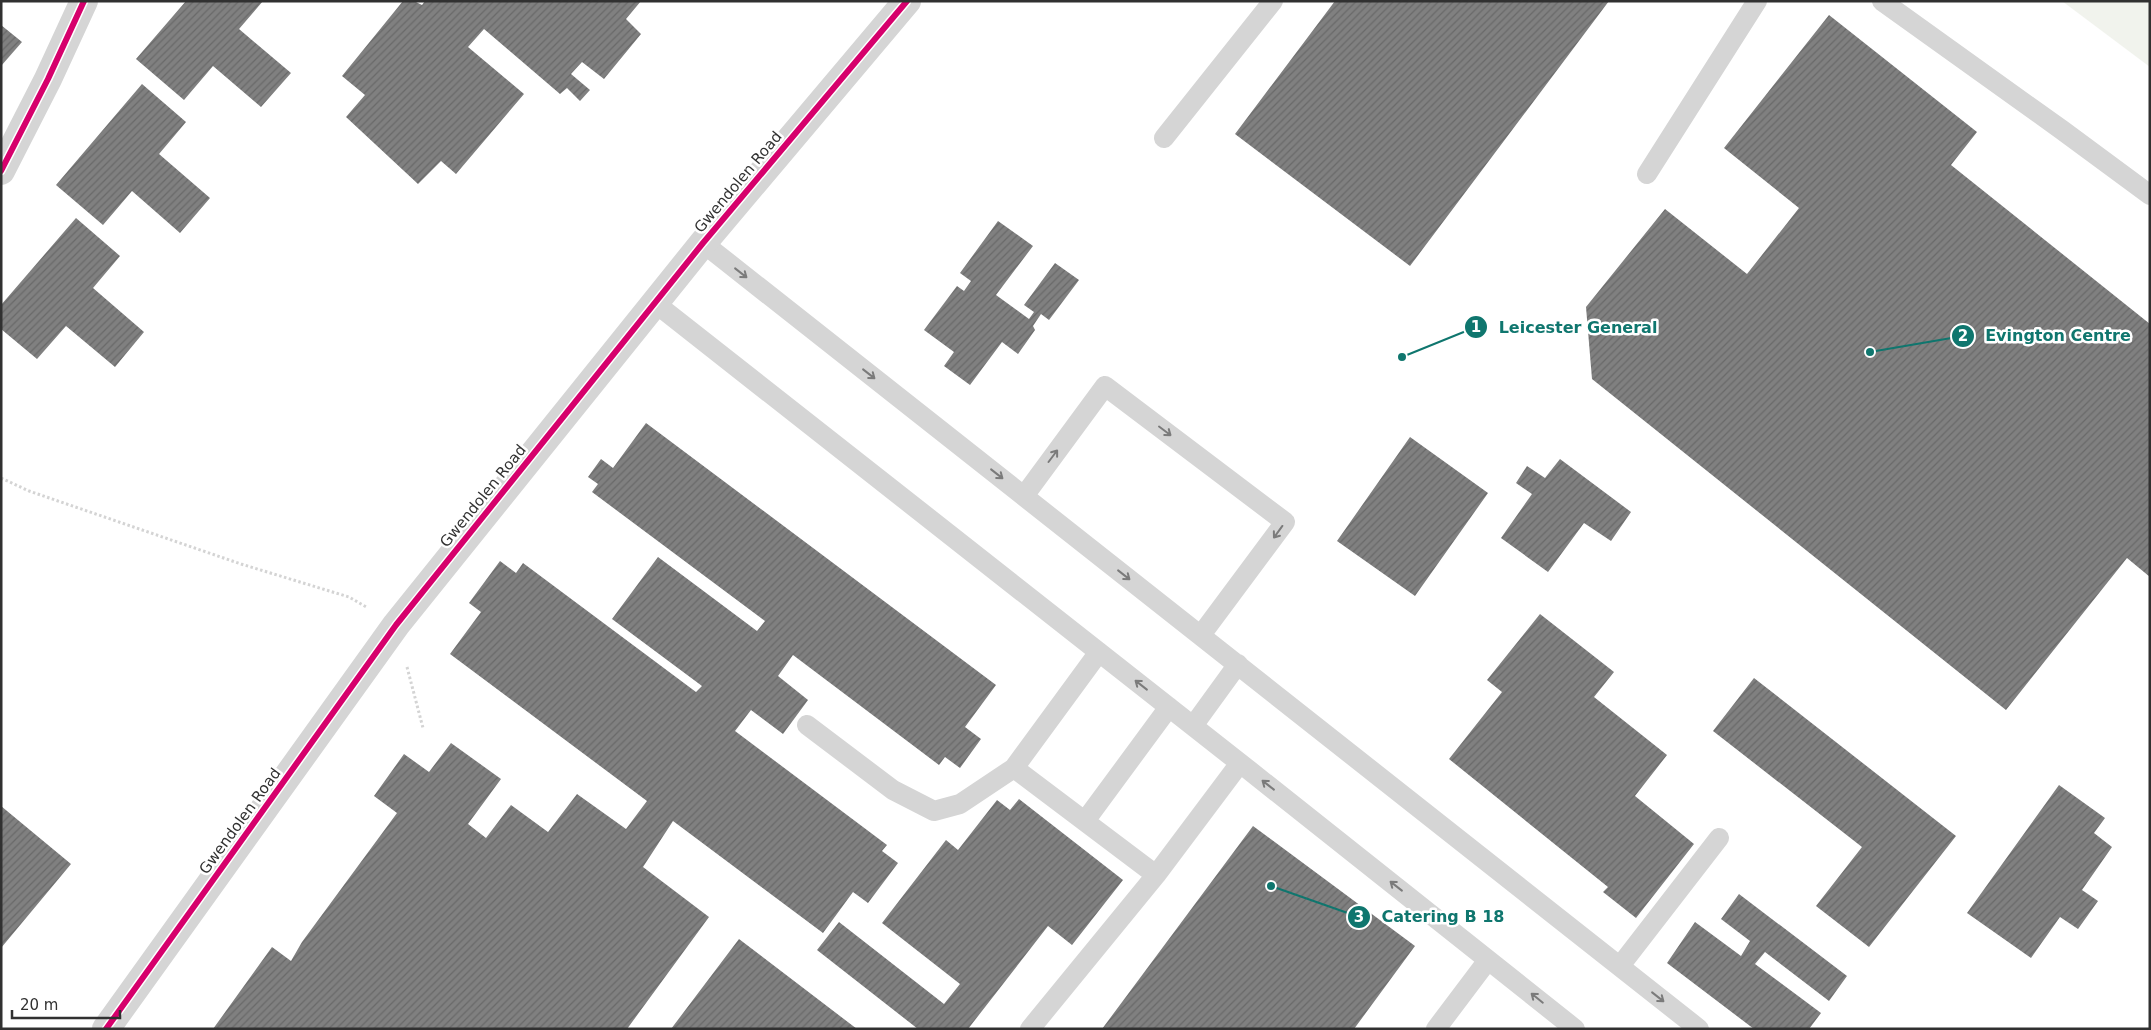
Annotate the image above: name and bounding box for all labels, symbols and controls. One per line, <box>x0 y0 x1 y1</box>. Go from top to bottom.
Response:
street label: Gwendolen Road <box>690 128 786 236</box>
one-way arrow <box>734 268 747 279</box>
callout: Leicester General <box>1463 312 1667 343</box>
text: 1 <box>1471 318 1481 336</box>
text: Leicester General <box>1499 318 1657 337</box>
callout: Evington Centre <box>1950 320 2141 351</box>
text: Evington Centre <box>1985 326 2131 345</box>
text: 2 <box>1958 327 1968 345</box>
one-way arrow <box>862 368 875 379</box>
one-way arrow <box>1158 426 1171 437</box>
street label: Gwendolen Road <box>436 441 530 551</box>
one-way arrow <box>1048 449 1058 463</box>
one-way arrow <box>990 469 1003 480</box>
one-way arrow <box>1273 525 1283 539</box>
one-way arrow <box>1118 569 1131 580</box>
one-way arrow <box>1135 679 1148 690</box>
street label: Gwendolen Road <box>196 764 284 878</box>
one-way arrow <box>1262 780 1275 791</box>
one-way arrow <box>1390 881 1403 892</box>
callout: Catering B 18 <box>1347 901 1515 932</box>
text: Catering B 18 <box>1382 907 1504 926</box>
text: 3 <box>1354 908 1364 926</box>
scale bar <box>12 988 120 1020</box>
one-way arrow <box>1651 991 1664 1002</box>
one-way arrow <box>1530 993 1543 1004</box>
text: 20 m <box>20 996 58 1014</box>

